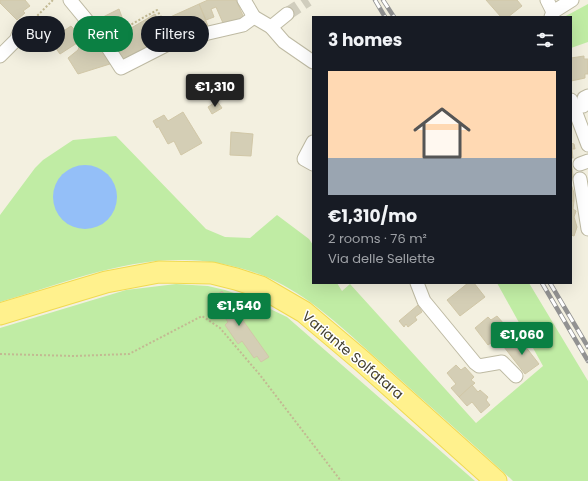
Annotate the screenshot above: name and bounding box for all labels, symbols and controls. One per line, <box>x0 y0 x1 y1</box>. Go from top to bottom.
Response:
chip: Buy <box>12 16 65 52</box>
chip: Rent <box>73 16 133 52</box>
chip: Filters <box>141 16 209 52</box>
text: 3 homes <box>328 28 402 52</box>
icon: filters <box>534 29 556 51</box>
pin: €1,310 <box>182 74 248 108</box>
text: €1,310 <box>195 77 235 96</box>
icon: home <box>406 97 478 169</box>
text: €1,310/mo <box>328 204 417 228</box>
text: 2 rooms · 76 m² <box>328 229 427 248</box>
text: Via delle Sellette <box>328 249 435 268</box>
pin: €1,540 <box>206 293 272 327</box>
text: €1,540 <box>217 296 261 315</box>
street label: Variante Solfatara <box>298 306 408 404</box>
pin: €1,060 <box>489 322 555 356</box>
text: €1,060 <box>500 325 544 344</box>

